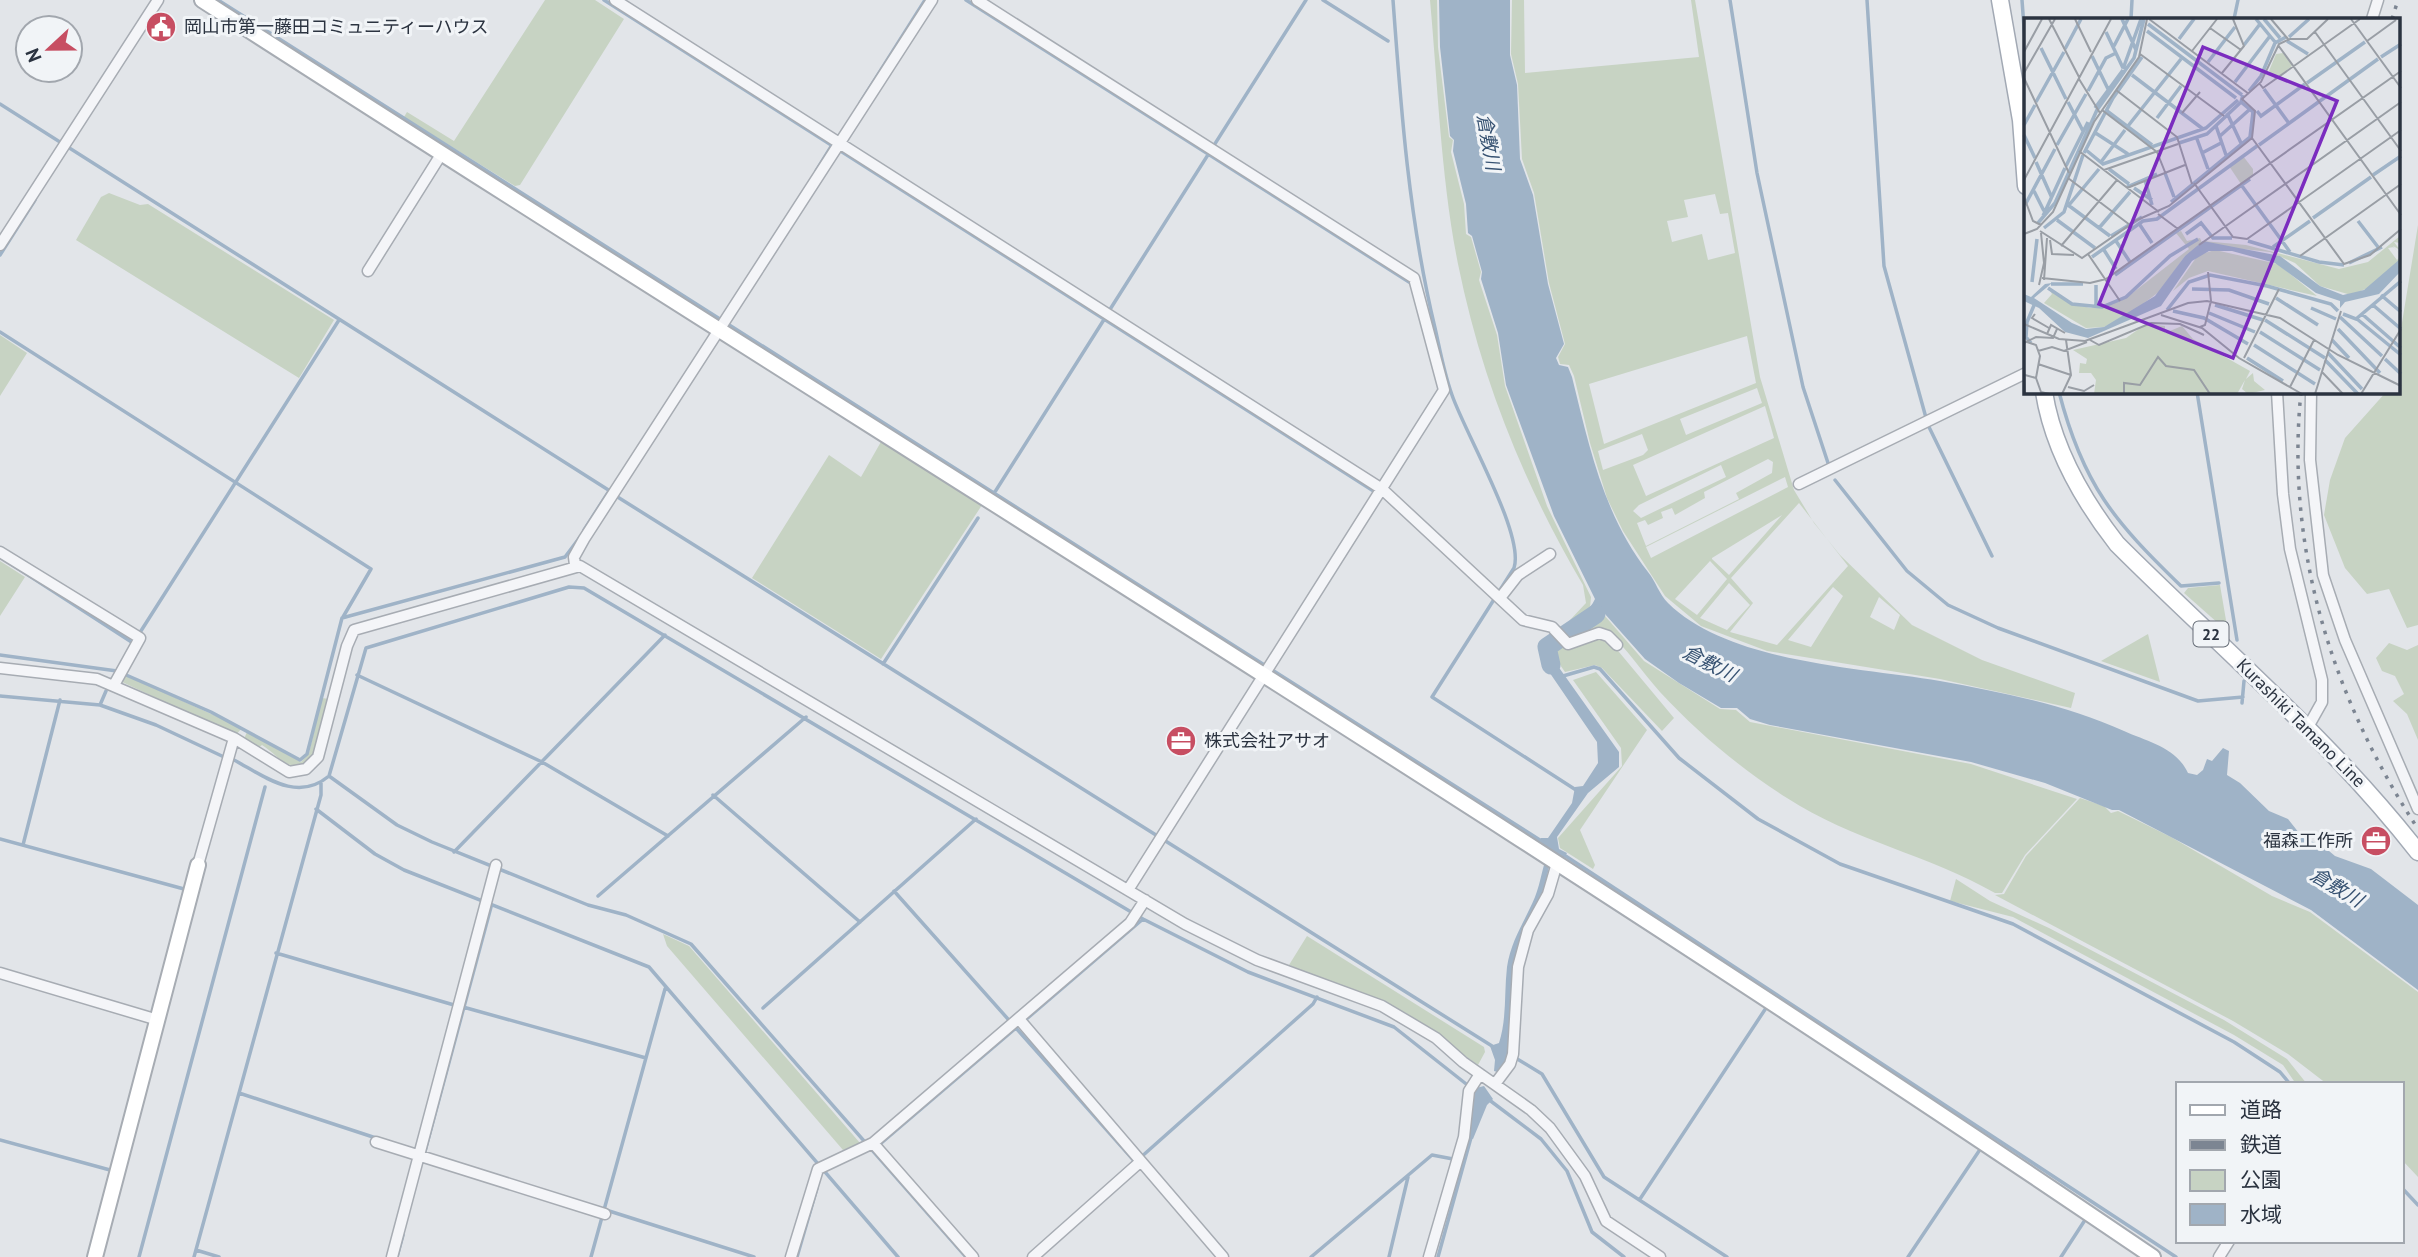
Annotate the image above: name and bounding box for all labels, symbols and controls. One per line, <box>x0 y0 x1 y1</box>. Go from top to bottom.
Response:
public building icon: 岡山市第一藤田コミュニティーハウス <box>144 10 178 44</box>
north arrow <box>14 14 84 84</box>
place label: 岡山市第一藤田コミュニティーハウス <box>184 15 489 38</box>
inset map <box>2024 18 2400 394</box>
text: N <box>20 45 47 66</box>
water label: 倉敷川 <box>1472 112 1506 174</box>
road number: 22 <box>2194 622 2228 646</box>
water label: 倉敷川 <box>1679 639 1743 688</box>
street label: Kurashiki Tamano Line <box>2232 653 2371 792</box>
office icon: 株式会社アサオ <box>1164 724 1198 758</box>
place label: 株式会社アサオ <box>1204 729 1330 752</box>
office icon: 福森工作所 <box>2359 824 2393 858</box>
place label: 福森工作所 <box>2263 829 2353 852</box>
water label: 倉敷川 <box>2306 862 2369 913</box>
legend <box>2176 1082 2404 1243</box>
text: 道路 <box>2240 1096 2282 1123</box>
text: 鉄道 <box>2240 1131 2282 1158</box>
text: 公園 <box>2240 1166 2282 1193</box>
text: 水域 <box>2240 1201 2282 1228</box>

